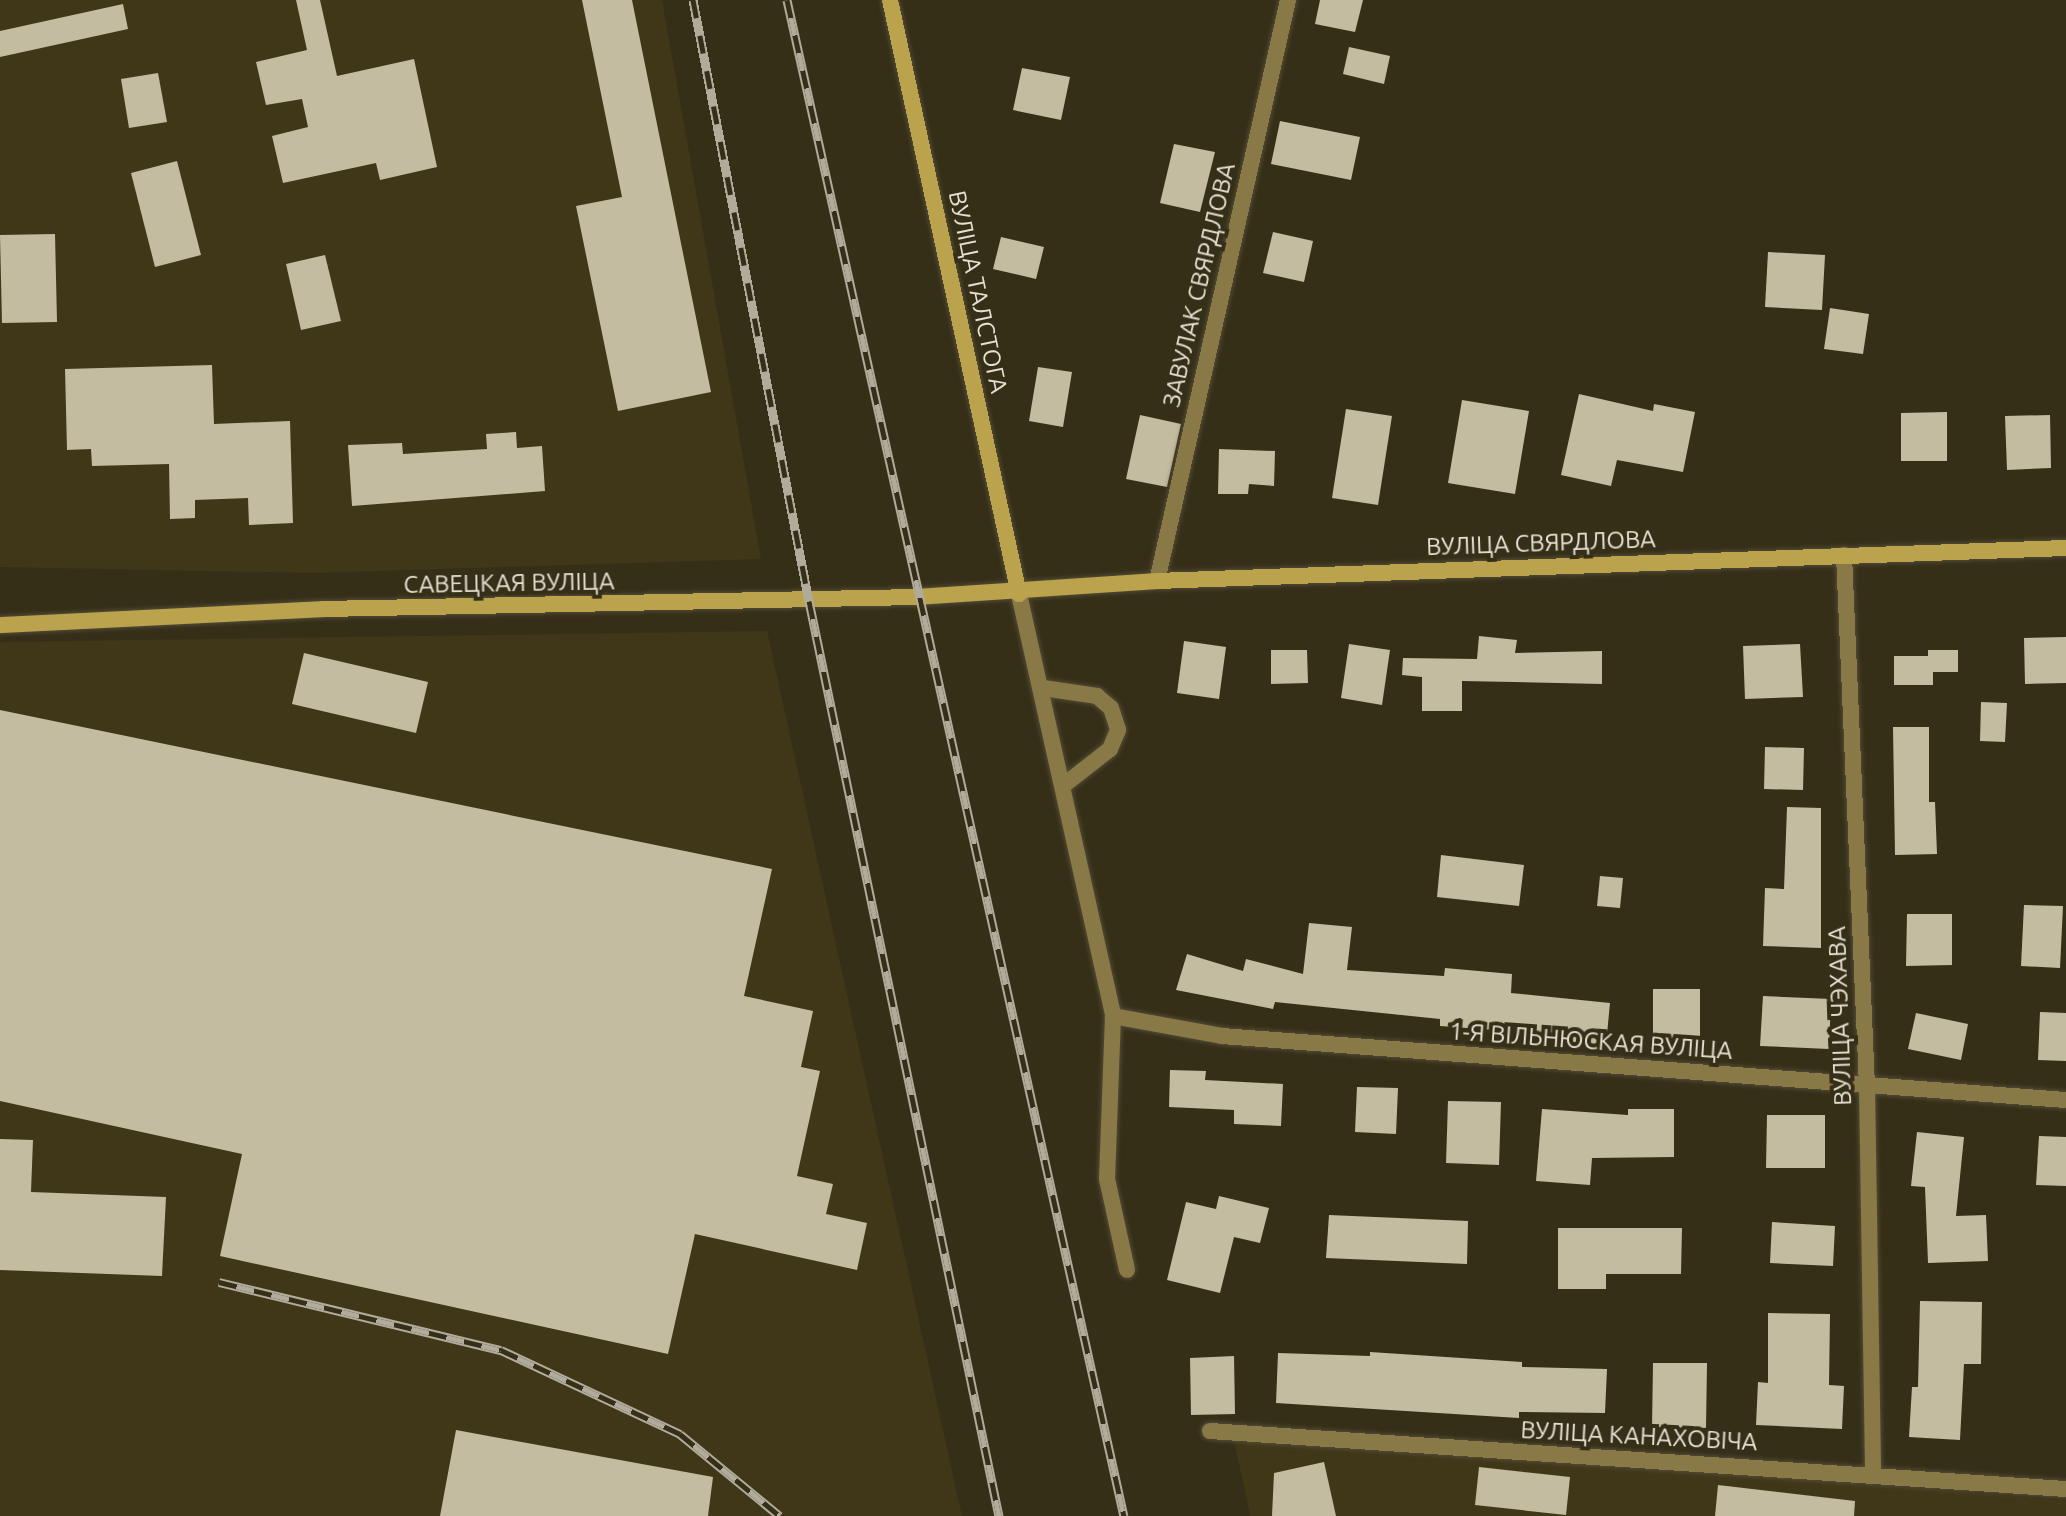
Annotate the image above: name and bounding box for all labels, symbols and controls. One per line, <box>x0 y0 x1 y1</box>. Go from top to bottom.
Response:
street label: ЗАВУЛАК СВЯРДЛОВА <box>1157 160 1241 410</box>
street label: ВУЛІЦА ТАЛСТОГА <box>942 188 1014 396</box>
street label: ВУЛІЦА СВЯРДЛОВА <box>1426 525 1656 561</box>
street label: САВЕЦКАЯ ВУЛІЦА <box>403 567 615 599</box>
street label: ВУЛІЦА ЧЭХАВА <box>1822 926 1858 1106</box>
street label: 1-Я ВІЛЬНЮСКАЯ ВУЛІЦА <box>1448 1017 1734 1065</box>
street label: ВУЛІЦА КАНАХОВІЧА <box>1520 1415 1758 1457</box>

